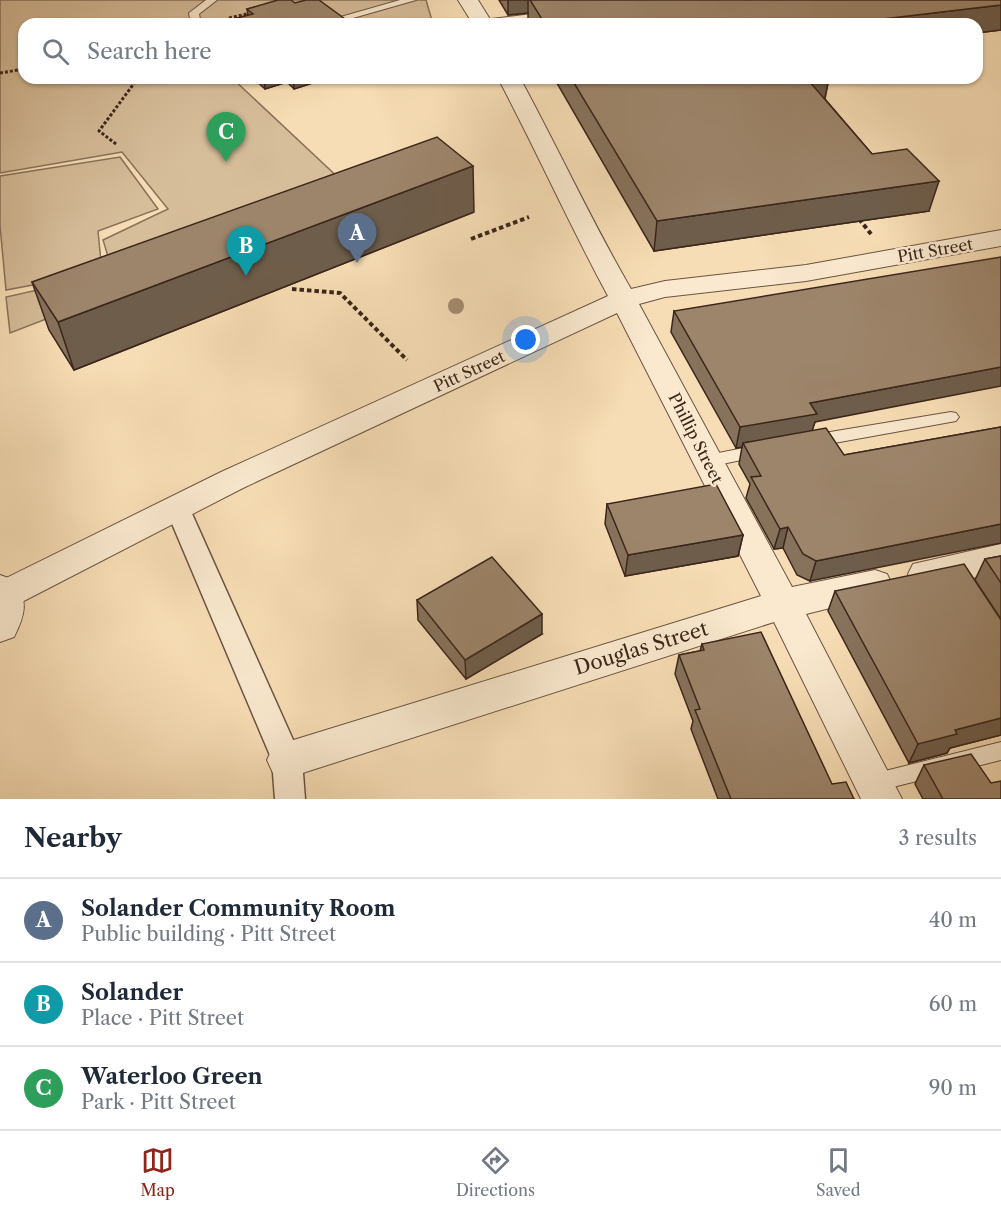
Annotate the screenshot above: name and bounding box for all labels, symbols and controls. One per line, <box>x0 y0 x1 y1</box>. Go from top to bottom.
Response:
search box <box>18 18 983 84</box>
icon: search <box>39 35 72 68</box>
text: Search here <box>87 38 212 65</box>
pin: C <box>206 112 246 162</box>
pin: A <box>338 214 376 263</box>
pin: B <box>226 226 266 276</box>
street label: Pitt Street <box>896 233 975 266</box>
your location <box>511 325 540 354</box>
street label: Pitt Street <box>430 346 508 396</box>
street label: Phillip Street <box>665 389 728 487</box>
street label: Douglas Street <box>571 616 711 680</box>
text: Nearby <box>24 822 122 854</box>
text: 3 results <box>899 826 977 850</box>
text: Solander Community Room <box>81 895 395 922</box>
text: A <box>36 908 51 932</box>
text: 40 m <box>929 908 977 932</box>
text: Public building · Pitt Street <box>81 922 336 946</box>
text: Solander <box>81 979 183 1006</box>
text: B <box>36 992 51 1016</box>
text: 60 m <box>929 992 977 1016</box>
text: Place · Pitt Street <box>81 1006 244 1030</box>
text: Waterloo Green <box>81 1063 263 1090</box>
text: C <box>35 1076 52 1100</box>
text: 90 m <box>929 1076 977 1100</box>
text: Park · Pitt Street <box>81 1090 236 1114</box>
tab: Map <box>141 1144 175 1200</box>
tab: Directions <box>456 1144 535 1200</box>
tab: Saved <box>816 1144 860 1200</box>

